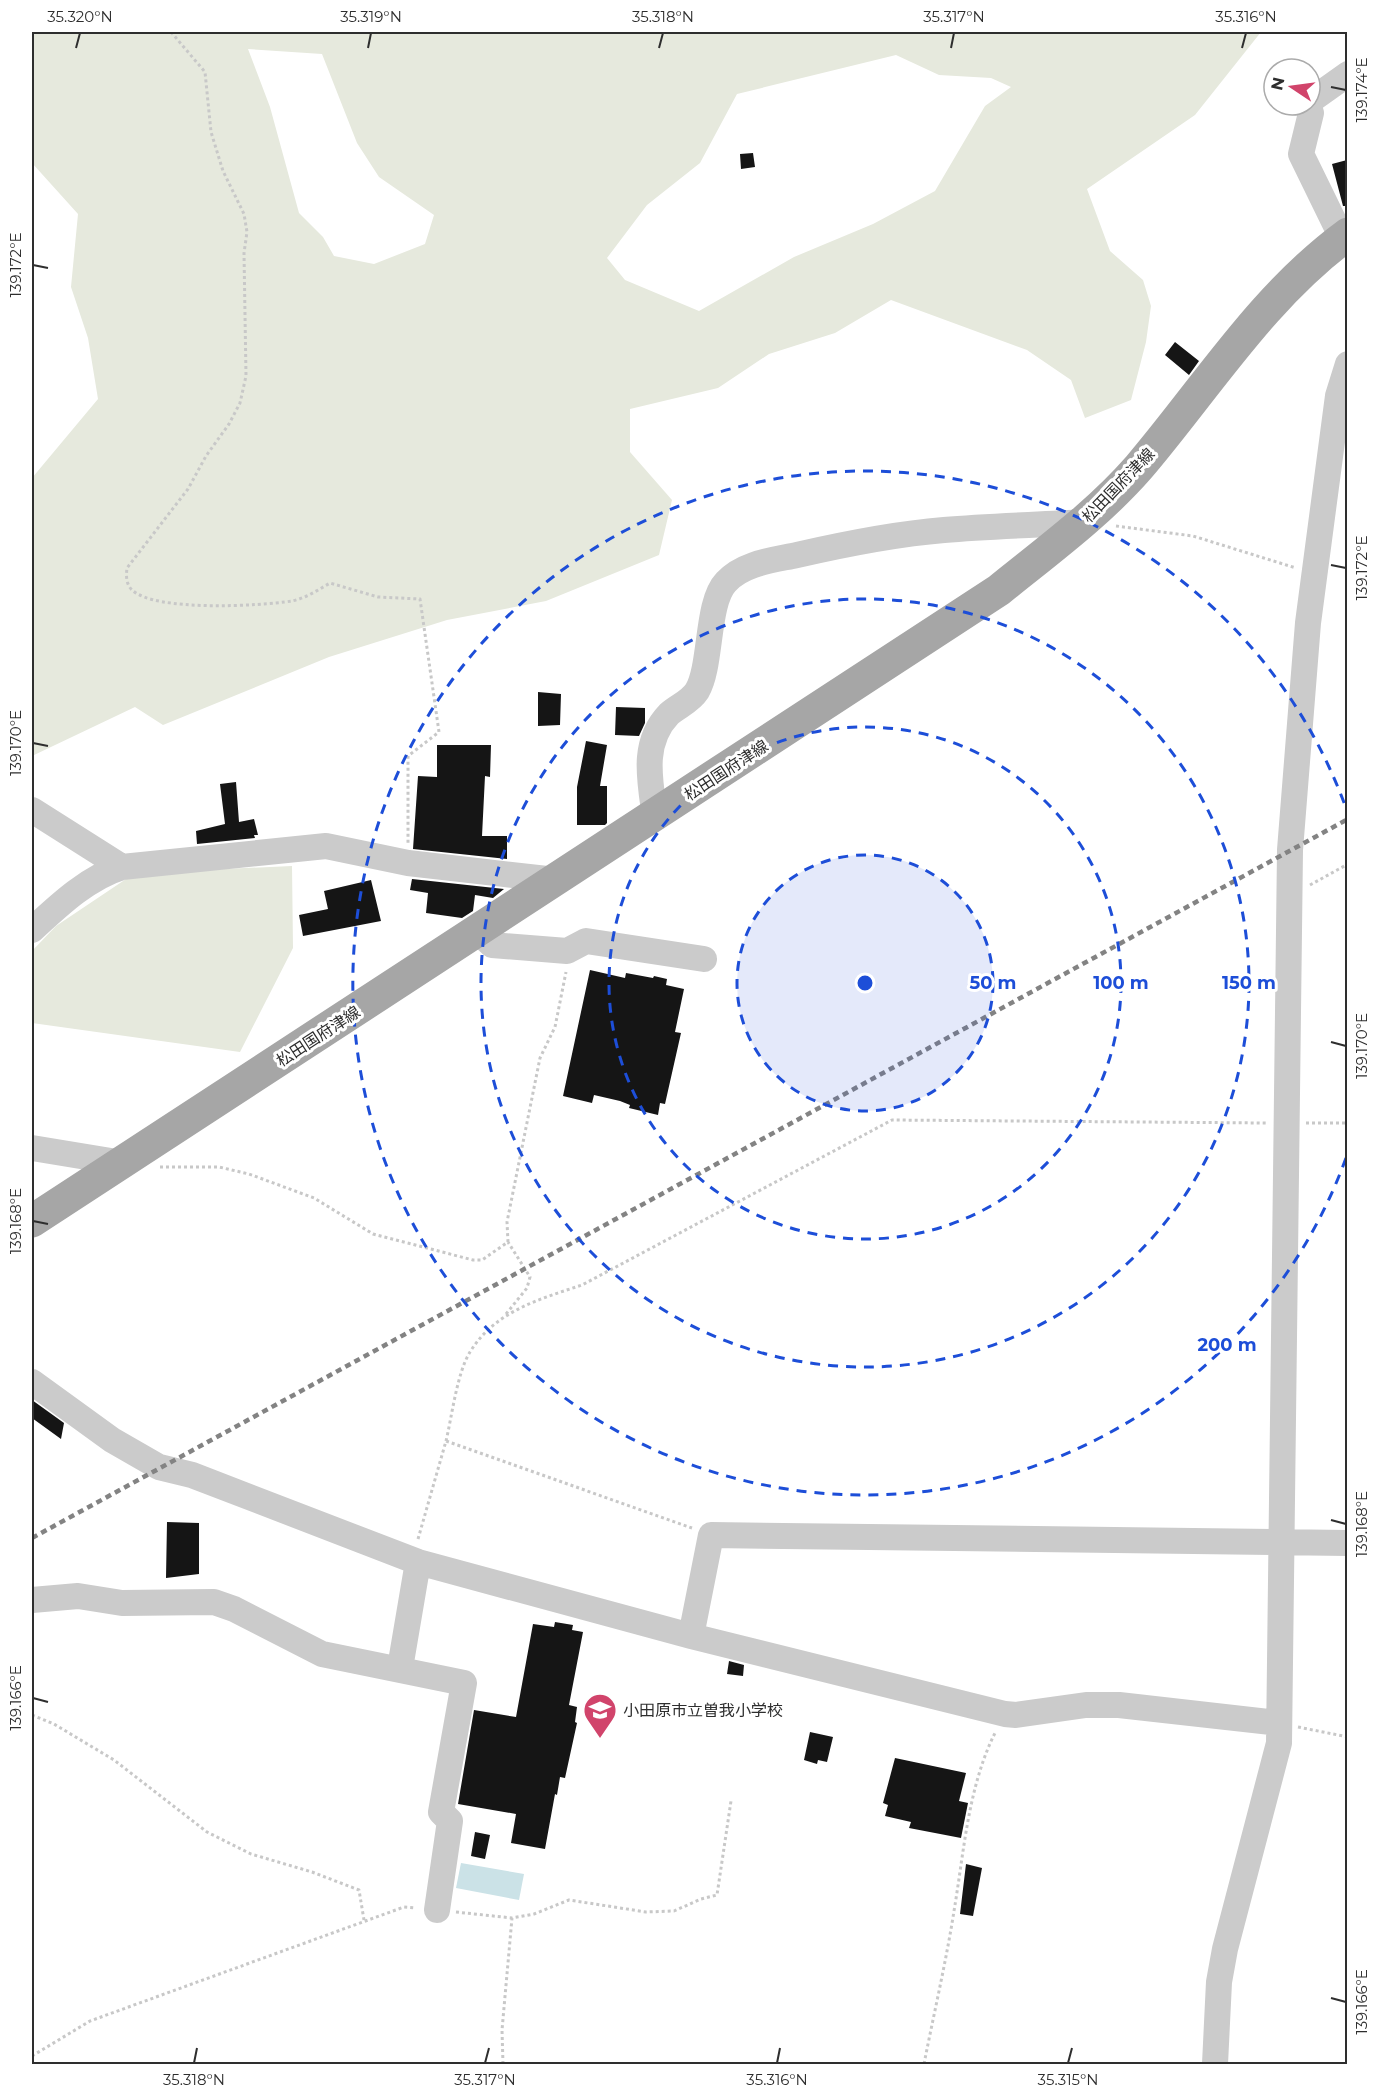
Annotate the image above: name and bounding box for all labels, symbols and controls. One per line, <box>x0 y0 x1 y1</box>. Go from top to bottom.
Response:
text: 35.320°N <box>47 7 113 26</box>
text: 35.319°N <box>340 7 402 26</box>
text: 35.318°N <box>632 7 694 26</box>
text: 35.317°N <box>923 7 985 26</box>
text: 35.316°N <box>1215 7 1277 26</box>
north arrow <box>1262 57 1322 117</box>
text: 139.174°E <box>1352 58 1371 122</box>
text: N <box>1267 75 1289 92</box>
text: 139.172°E <box>6 233 25 297</box>
street label: 松田国府津線 <box>1078 444 1159 526</box>
text: 139.172°E <box>1352 536 1371 600</box>
text: 139.170°E <box>6 710 25 776</box>
street label: 松田国府津線 <box>681 736 772 805</box>
text: 50 m <box>970 972 1016 994</box>
text: 100 m <box>1093 972 1149 994</box>
text: 150 m <box>1222 972 1276 994</box>
centre of rings <box>855 973 875 993</box>
street label: 松田国府津線 <box>273 1002 364 1071</box>
text: 139.170°E <box>1352 1013 1371 1079</box>
text: 139.168°E <box>6 1188 25 1254</box>
text: 200 m <box>1197 1334 1257 1356</box>
text: 139.168°E <box>1352 1491 1371 1557</box>
text: 139.166°E <box>6 1665 25 1731</box>
school or university icon: 小田原市立曽我小学校 <box>582 1692 618 1739</box>
place label: 小田原市立曽我小学校 <box>623 1701 783 1720</box>
text: 139.166°E <box>1352 1969 1371 2035</box>
text: 35.318°N <box>163 2070 225 2089</box>
text: 35.317°N <box>454 2070 516 2089</box>
text: 35.316°N <box>746 2070 808 2089</box>
text: 35.315°N <box>1038 2070 1098 2089</box>

